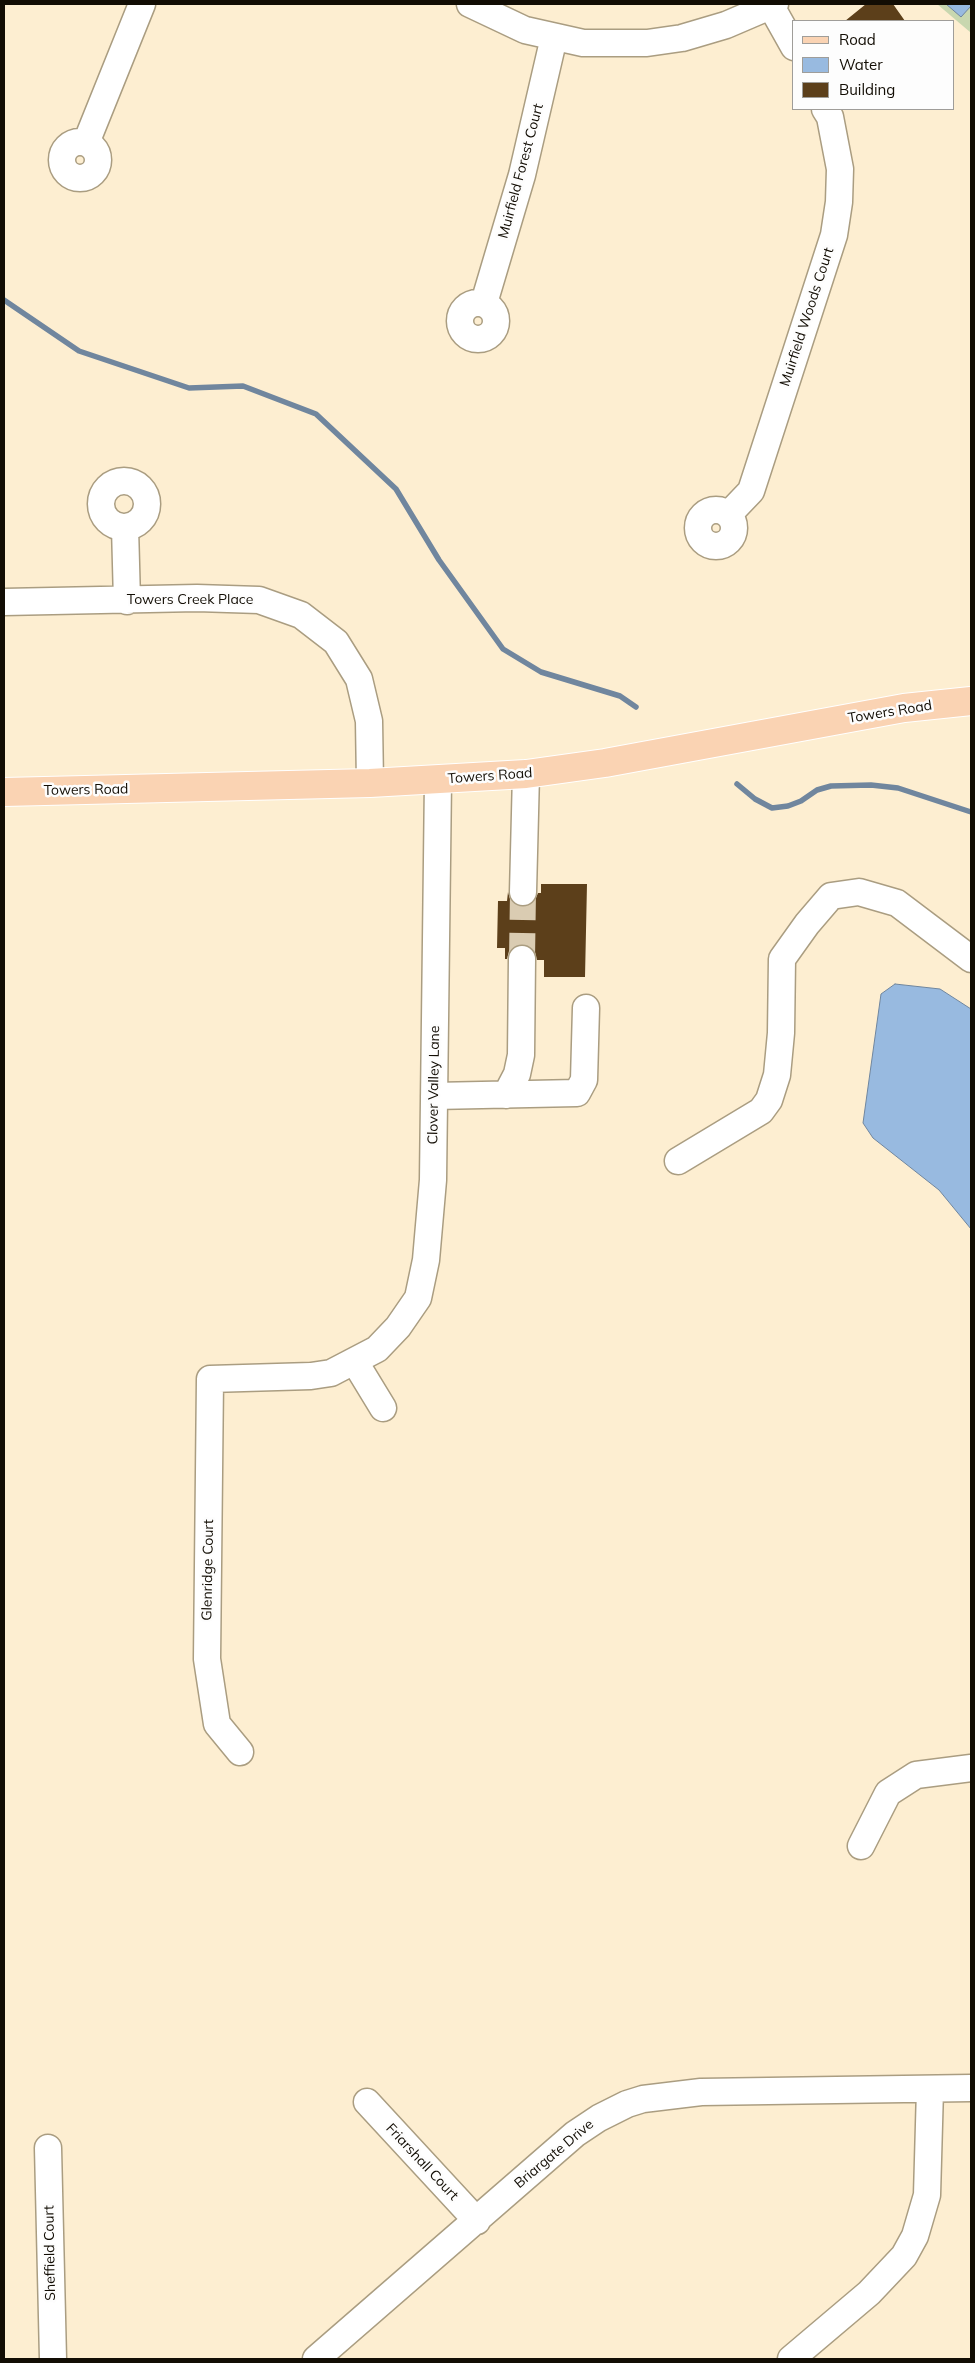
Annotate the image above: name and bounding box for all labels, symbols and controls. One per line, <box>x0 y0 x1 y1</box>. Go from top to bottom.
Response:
legend <box>792 20 955 110</box>
text: Road <box>839 30 876 49</box>
text: Water <box>839 55 883 74</box>
text: Building <box>839 80 895 99</box>
street label: Muirfield Forest Court <box>495 102 547 240</box>
street label: Muirfield Woods Court <box>777 245 837 389</box>
street label: Towers Creek Place <box>127 592 253 608</box>
street label: Towers Road <box>847 697 933 727</box>
street label: Towers Road <box>447 765 533 787</box>
street label: Towers Road <box>43 781 129 799</box>
street label: Clover Valley Lane <box>425 1025 443 1145</box>
street label: Glenridge Court <box>199 1519 217 1621</box>
street label: Briargate Drive <box>511 2116 597 2192</box>
street label: Friarshall Court <box>382 2120 462 2204</box>
street label: Sheffield Court <box>41 2205 59 2301</box>

